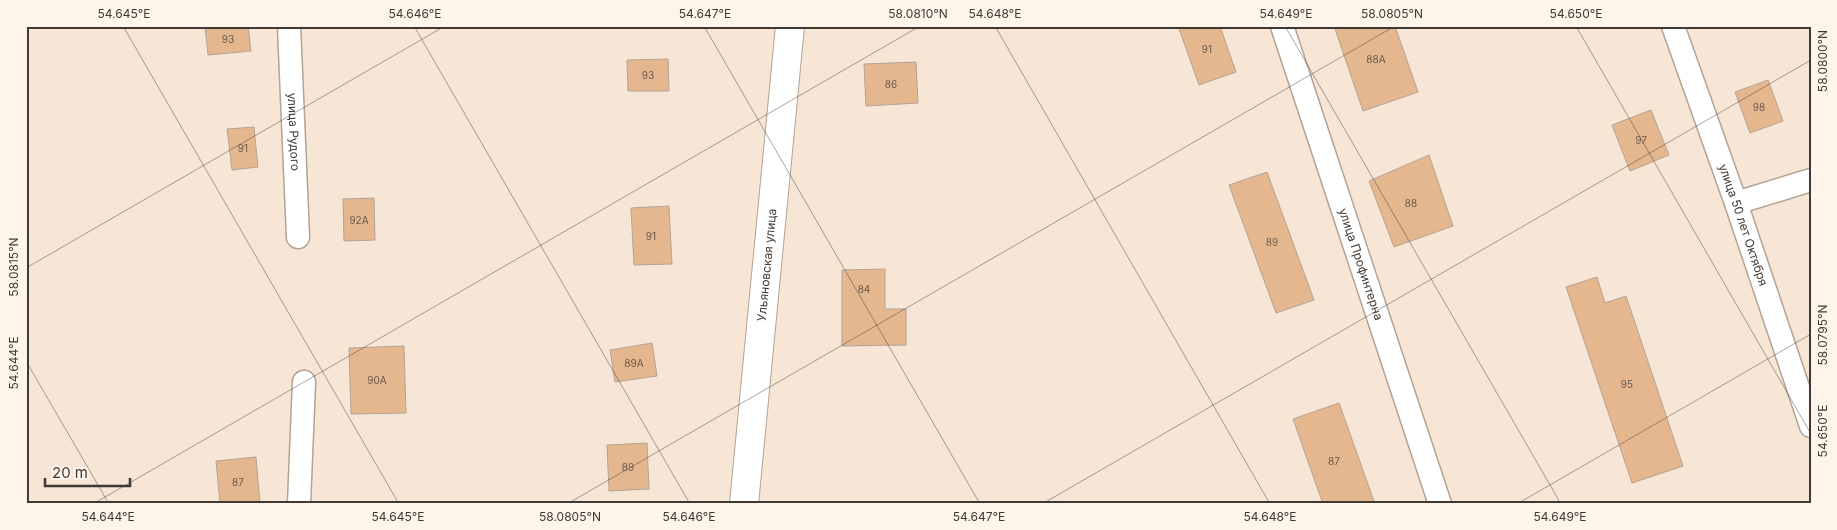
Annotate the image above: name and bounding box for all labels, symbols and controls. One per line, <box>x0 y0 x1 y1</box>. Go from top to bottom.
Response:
text: 54.645°E <box>98 6 150 21</box>
text: 54.646°E <box>388 6 442 21</box>
text: 54.647°E <box>679 6 731 21</box>
text: 58.0810°N <box>888 6 948 21</box>
text: 54.648°E <box>969 6 1021 21</box>
text: 54.649°E <box>1259 6 1313 21</box>
text: 58.0805°N <box>1361 6 1423 21</box>
text: 54.650°E <box>1550 6 1602 21</box>
text: 58.0800°N <box>1815 30 1830 92</box>
house number: 93 <box>222 33 234 45</box>
house number: 91 <box>1202 43 1212 55</box>
house number: 88А <box>1366 53 1386 65</box>
house number: 93 <box>642 69 654 81</box>
house number: 86 <box>885 78 897 90</box>
street label: улица Рудого <box>285 92 303 171</box>
house number: 98 <box>1753 101 1765 113</box>
house number: 97 <box>1635 134 1647 146</box>
house number: 91 <box>238 142 248 154</box>
street label: улица 50 лет Октября <box>1716 162 1771 288</box>
house number: 88 <box>1405 197 1417 209</box>
street label: улица Профинтерна <box>1336 206 1387 322</box>
street label: Ульяновская улица <box>754 208 779 322</box>
house number: 92А <box>349 214 369 226</box>
house number: 91 <box>646 230 656 242</box>
house number: 89 <box>1266 236 1278 248</box>
text: 58.0815°N <box>6 237 21 297</box>
house number: 84 <box>858 283 870 295</box>
text: 58.0795°N <box>1815 305 1830 365</box>
text: 54.644°E <box>6 336 21 390</box>
house number: 89А <box>624 357 644 369</box>
house number: 90А <box>367 374 387 386</box>
house number: 95 <box>1621 378 1633 390</box>
text: 54.650°E <box>1815 405 1830 457</box>
scale bar <box>45 455 130 487</box>
house number: 87 <box>1328 455 1340 467</box>
house number: 89 <box>622 461 634 473</box>
text: 20 m <box>52 463 88 482</box>
house number: 87 <box>232 476 244 488</box>
text: 54.644°E <box>81 509 135 524</box>
text: 54.645°E <box>372 509 424 524</box>
text: 58.0805°N <box>539 509 601 524</box>
text: 54.646°E <box>662 509 716 524</box>
text: 54.647°E <box>953 509 1005 524</box>
text: 54.648°E <box>1244 509 1296 524</box>
text: 54.649°E <box>1533 509 1587 524</box>

